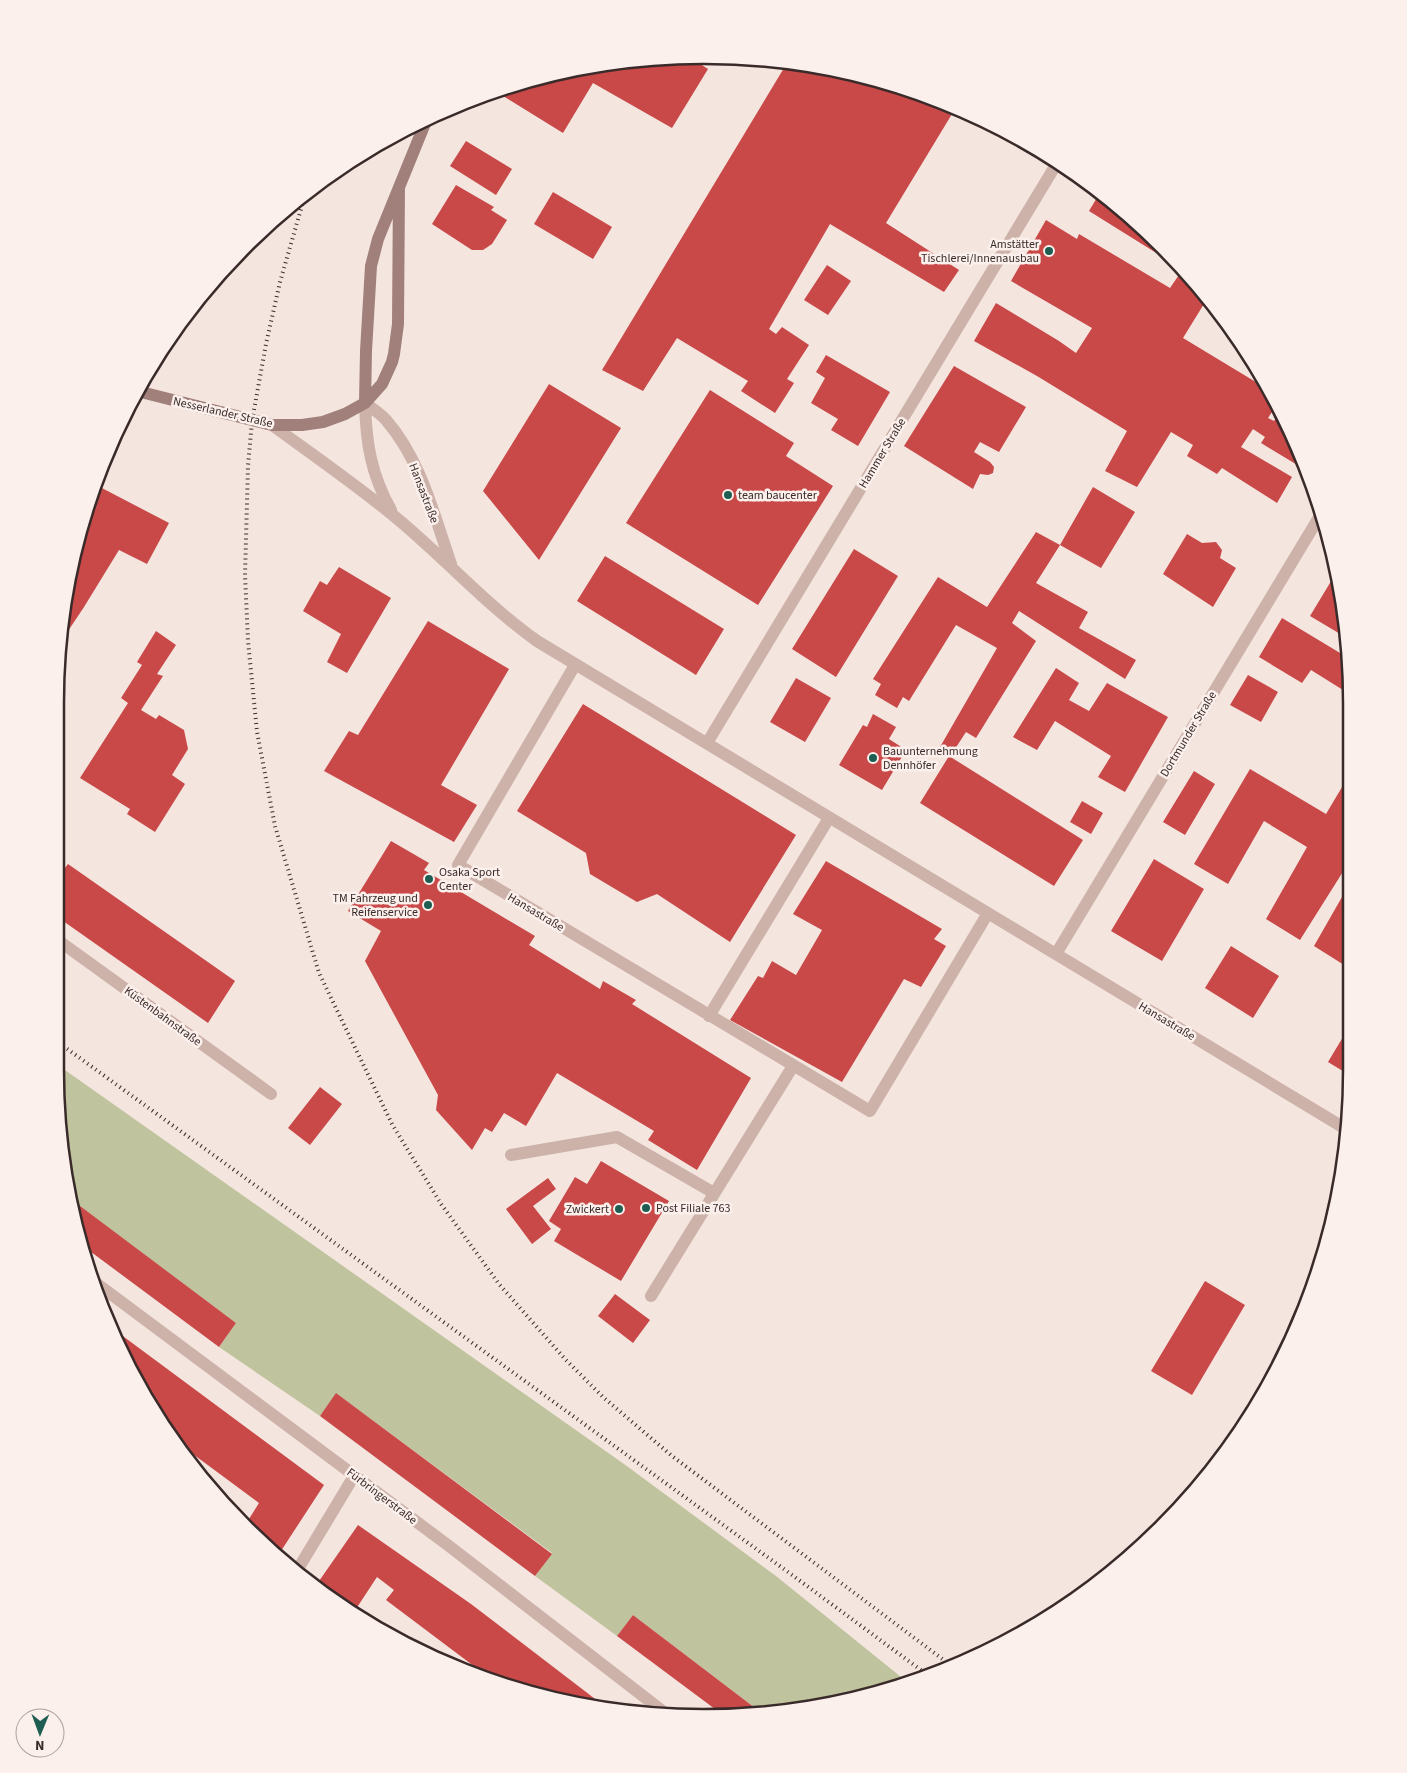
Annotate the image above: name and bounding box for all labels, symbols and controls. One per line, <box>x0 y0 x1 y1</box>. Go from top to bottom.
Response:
place label: Amstätter Tischlerei/Innenausbau <box>921 236 1040 267</box>
marker: Amstätter Tischlerei/Innenausbau <box>1043 245 1055 257</box>
street label: Nesserlander Straße <box>171 393 274 432</box>
street label: Hammer Straße <box>855 415 910 492</box>
street label: Hansastraße <box>404 461 443 526</box>
place label: team baucenter <box>738 487 818 504</box>
marker: team baucenter <box>722 489 734 501</box>
street label: Dortmunder Straße <box>1156 688 1221 780</box>
place label: Bauunternehmung Dennhöfer <box>883 743 978 774</box>
marker: Bauunternehmung Dennhöfer <box>867 752 879 764</box>
place label: Osaka Sport Center <box>439 864 500 895</box>
marker: Osaka Sport Center <box>423 873 435 885</box>
street label: Hansastraße <box>504 889 567 936</box>
place label: TM Fahrzeug und Reifenservice <box>333 890 418 921</box>
marker: TM Fahrzeug und Reifenservice <box>422 899 434 911</box>
street label: Küstenbahnstraße <box>121 983 205 1050</box>
street label: Hansastraße <box>1135 998 1198 1045</box>
place label: Post Filiale 763 <box>656 1200 731 1217</box>
place label: Zwickert <box>566 1201 609 1218</box>
marker: Post Filiale 763 <box>640 1202 652 1214</box>
marker: Zwickert <box>613 1203 625 1215</box>
street label: Fürbringerstraße <box>343 1464 421 1529</box>
north arrow <box>15 1708 65 1758</box>
text: N <box>35 1735 45 1755</box>

